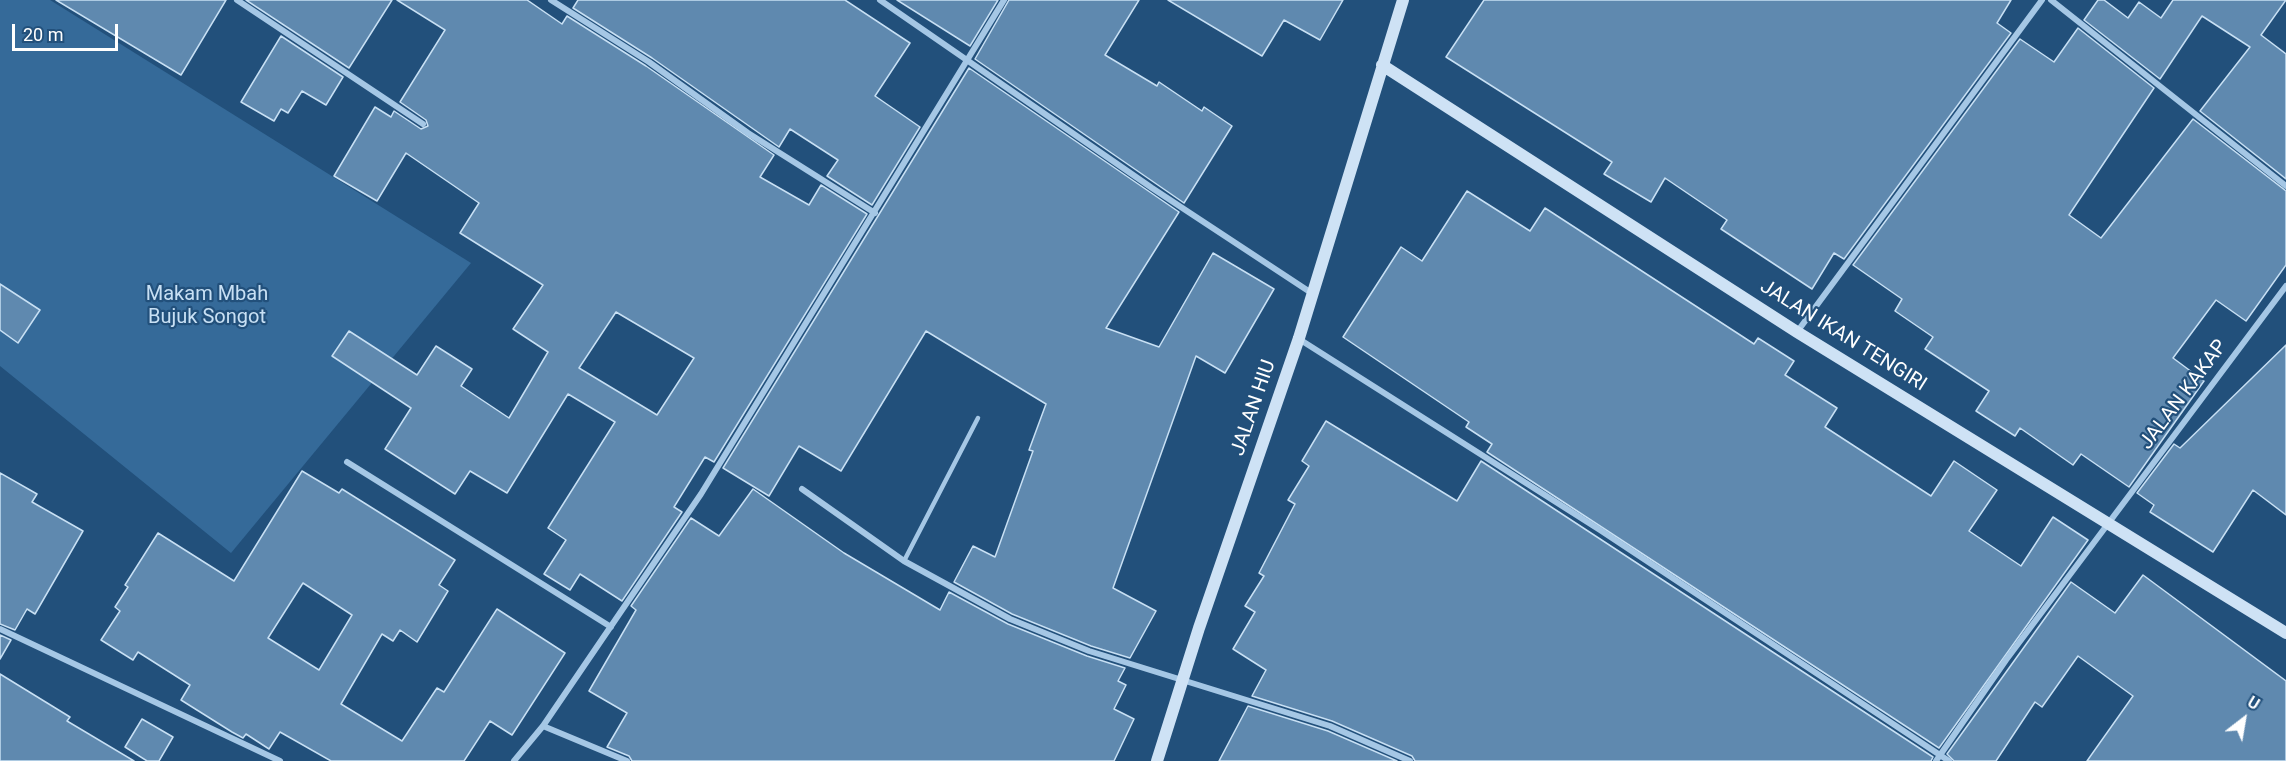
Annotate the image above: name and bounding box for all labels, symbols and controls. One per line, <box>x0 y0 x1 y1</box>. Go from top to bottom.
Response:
scale bar <box>15 12 122 50</box>
text: 20 m <box>23 24 63 45</box>
street label: JALAN IKAN TENGIRI <box>1755 275 1931 397</box>
park label: Makam Mbah Bujuk Songot <box>146 283 268 330</box>
street label: JALAN KAKAP <box>2135 336 2233 454</box>
street label: JALAN HIU <box>1226 357 1282 459</box>
north arrow <box>2214 689 2274 749</box>
text: U <box>2244 692 2263 714</box>

